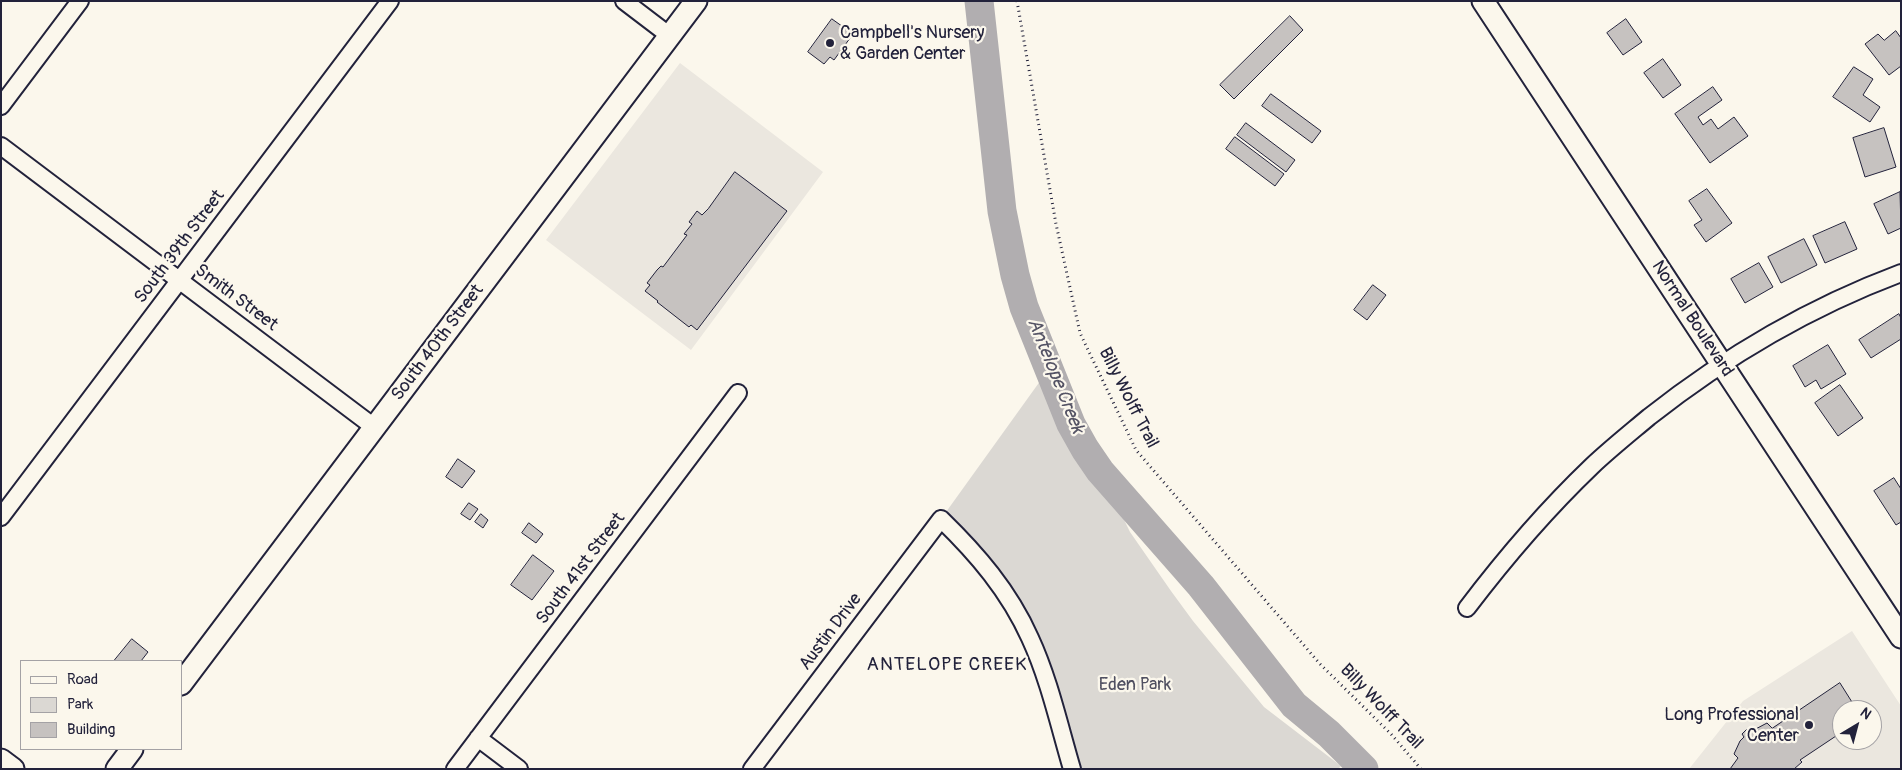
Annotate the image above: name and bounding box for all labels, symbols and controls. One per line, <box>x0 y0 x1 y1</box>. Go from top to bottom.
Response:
place label: Campbell's Nursery & Garden Center <box>840 22 984 64</box>
marker: Campbell's Nursery & Garden Center <box>824 37 836 49</box>
street label: South 39th Street <box>130 186 230 308</box>
street label: Normal Boulevard <box>1646 257 1738 381</box>
street label: Smith Street <box>190 260 282 336</box>
street label: South 40th Street <box>387 281 489 405</box>
water label: Antelope Creek <box>1022 315 1088 437</box>
street label: Billy Wolff Trail <box>1093 344 1163 452</box>
street label: South 41st Street <box>532 509 630 629</box>
street label: Austin Drive <box>795 589 867 675</box>
district label: ANTELOPE CREEK <box>865 654 1029 676</box>
legend <box>20 660 182 750</box>
street label: Billy Wolff Trail <box>1335 660 1427 754</box>
text: Road <box>67 670 98 689</box>
park label: Eden Park <box>1099 674 1171 696</box>
text: Park <box>67 695 93 714</box>
north arrow <box>1832 700 1882 750</box>
place label: Long Professional Center <box>1664 704 1799 746</box>
text: N <box>1857 704 1875 723</box>
marker: Long Professional Center <box>1803 719 1815 731</box>
text: Building <box>67 720 115 739</box>

